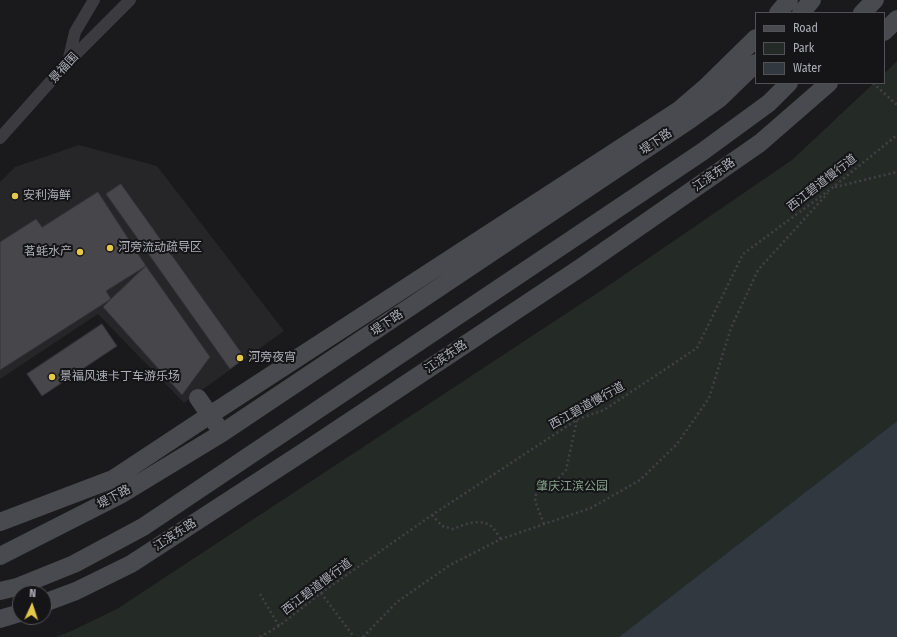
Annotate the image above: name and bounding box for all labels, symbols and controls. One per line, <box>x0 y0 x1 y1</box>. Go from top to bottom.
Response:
legend <box>755 12 885 84</box>
text: Road <box>793 21 818 35</box>
text: Park <box>793 41 814 55</box>
street label: 景福围 <box>46 50 82 86</box>
text: Water <box>793 61 821 75</box>
street label: 堤下路 <box>637 126 675 158</box>
street label: 西江碧道慢行道 <box>784 151 860 215</box>
street label: 江滨东路 <box>690 155 738 195</box>
place label: 安利海鲜 <box>23 189 71 203</box>
marker: 安利海鲜 <box>10 191 20 201</box>
place label: 河旁流动疏导区 <box>118 241 202 255</box>
marker: 河旁流动疏导区 <box>105 243 115 253</box>
place label: 茗蚝水产 <box>24 245 72 259</box>
marker: 茗蚝水产 <box>75 247 85 257</box>
street label: 堤下路 <box>368 307 406 339</box>
street label: 江滨东路 <box>422 338 470 376</box>
place label: 河旁夜宵 <box>248 351 296 365</box>
marker: 河旁夜宵 <box>235 353 245 363</box>
place label: 景福风速卡丁车游乐场 <box>60 370 180 384</box>
marker: 景福风速卡丁车游乐场 <box>47 372 57 382</box>
street label: 西江碧道慢行道 <box>547 379 627 433</box>
park label: 肇庆江滨公园 <box>536 480 608 494</box>
street label: 堤下路 <box>95 482 133 512</box>
street label: 江滨东路 <box>151 516 199 554</box>
street label: 西江碧道慢行道 <box>279 556 355 618</box>
north arrow <box>12 585 52 625</box>
text: N <box>29 587 36 600</box>

